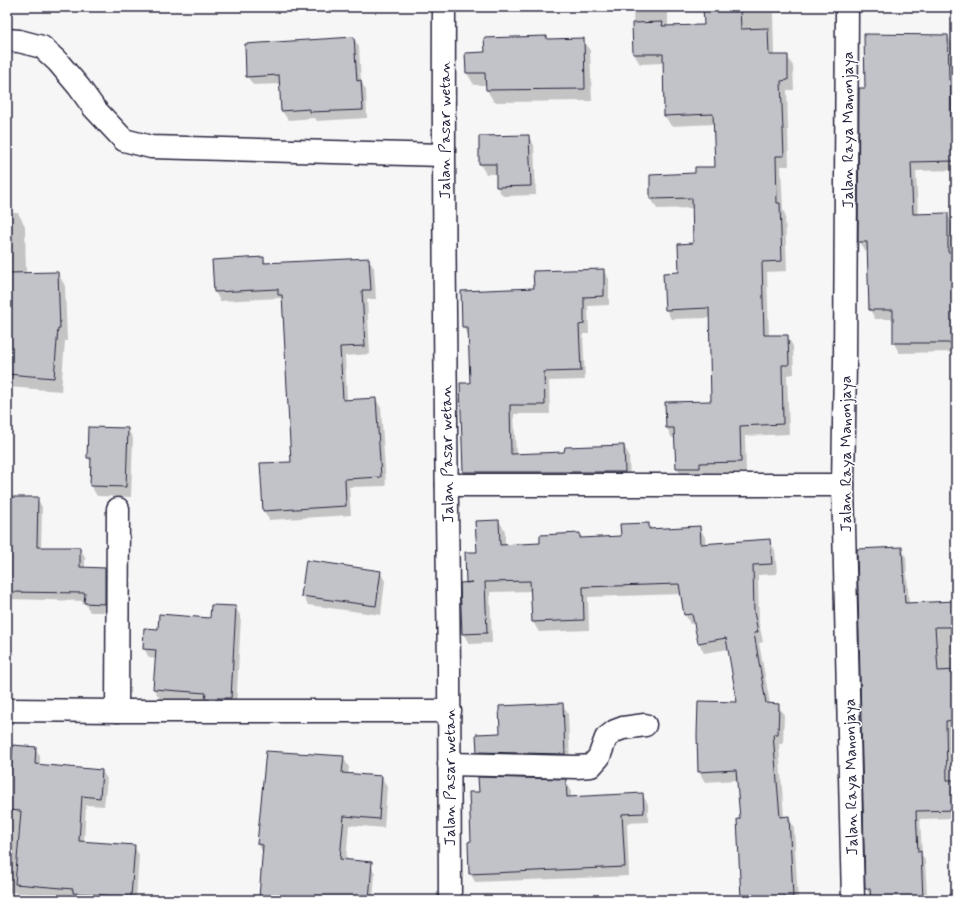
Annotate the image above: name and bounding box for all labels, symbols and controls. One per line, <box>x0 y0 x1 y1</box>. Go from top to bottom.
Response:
street label: Jalan Raya Manonjaya <box>838 51 859 209</box>
street label: Jalan Pasar wetan <box>435 60 456 199</box>
street label: Jalan Raya Manonjaya <box>836 375 857 533</box>
street label: Jalan Pasar wetan <box>436 384 459 523</box>
street label: Jalan Raya Manonjaya <box>840 698 863 856</box>
street label: Jalan Pasar wetan <box>440 707 461 846</box>

